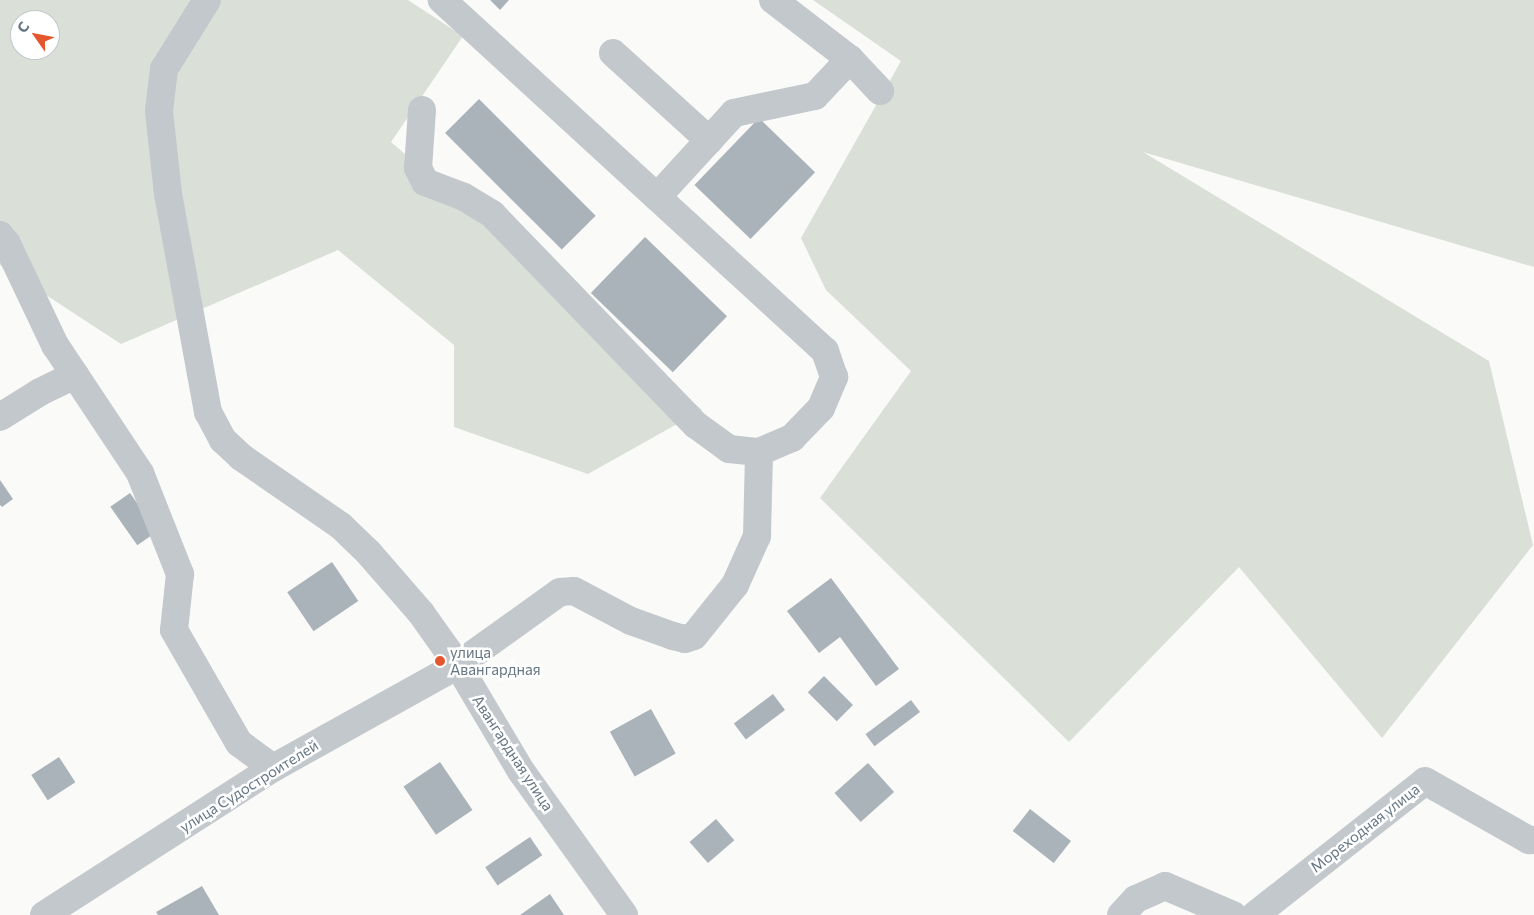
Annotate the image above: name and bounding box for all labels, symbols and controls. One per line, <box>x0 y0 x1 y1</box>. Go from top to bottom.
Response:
north arrow <box>10 10 60 60</box>
text: С <box>13 18 33 36</box>
place label: улица Авангардная <box>450 643 541 678</box>
marker: улица Авангардная <box>434 655 446 667</box>
street label: Авангардная улица <box>469 692 557 814</box>
street label: улица Судостроителей <box>176 736 322 836</box>
street label: Мореходная улица <box>1307 780 1423 876</box>

